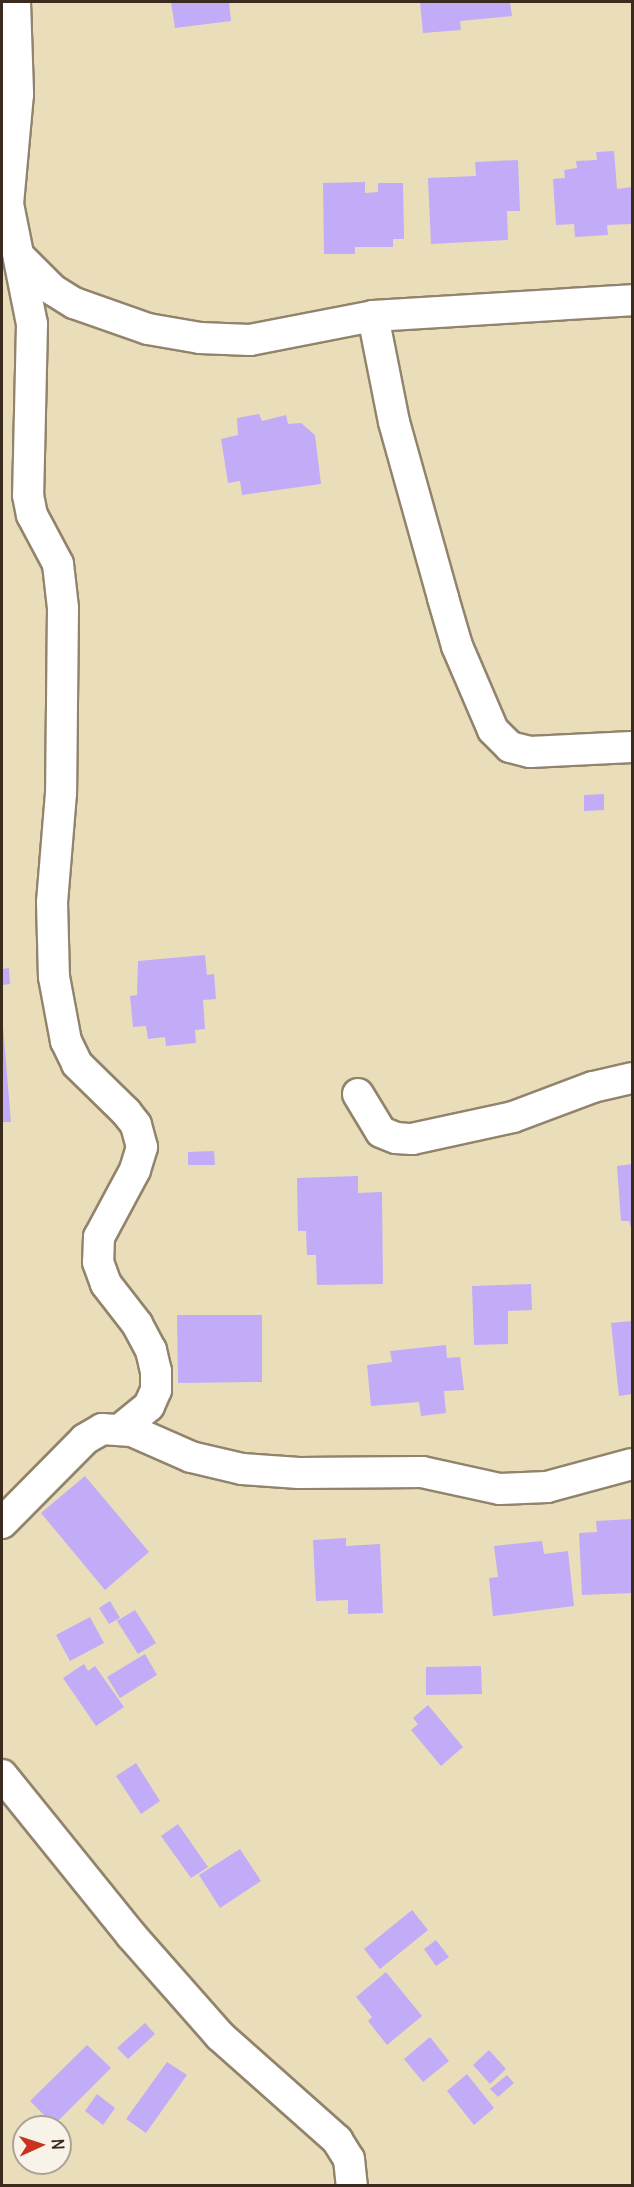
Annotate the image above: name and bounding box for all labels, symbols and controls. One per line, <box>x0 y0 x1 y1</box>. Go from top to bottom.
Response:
north arrow <box>12 2115 72 2175</box>
text: N <box>48 2138 68 2150</box>

